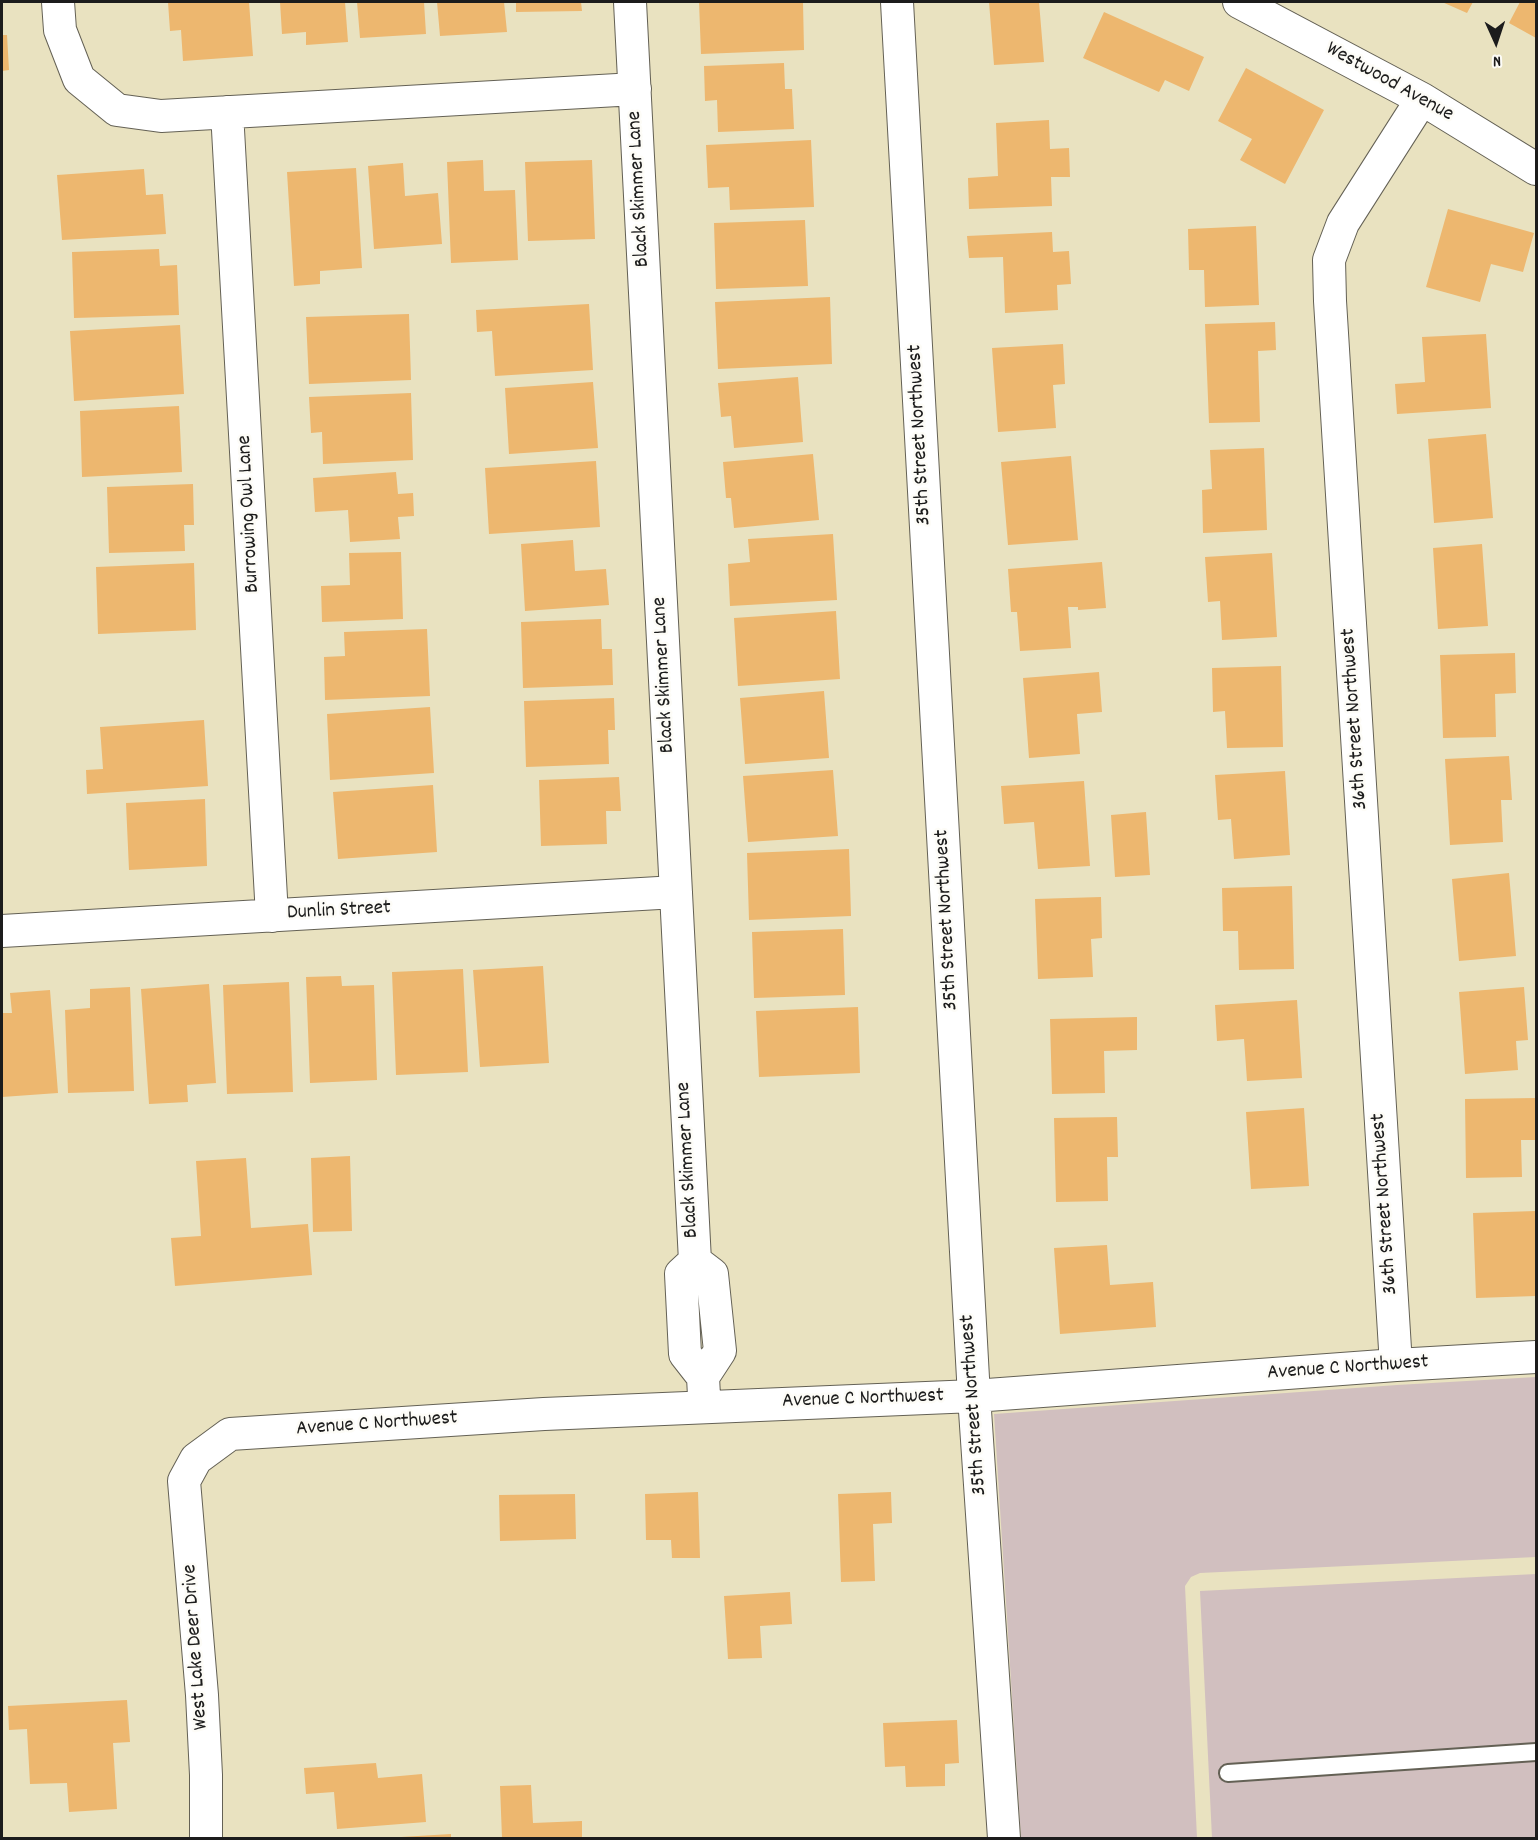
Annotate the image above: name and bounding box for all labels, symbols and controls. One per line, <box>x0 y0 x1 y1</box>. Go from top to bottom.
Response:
north arrow <box>1466 12 1526 72</box>
street label: Westwood Avenue <box>1321 38 1457 128</box>
text: N <box>1492 49 1502 72</box>
street label: Black Skimmer Lane <box>623 110 657 268</box>
street label: 35th Street Northwest <box>904 344 938 526</box>
street label: Burrowing Owl Lane <box>233 435 267 593</box>
street label: Black Skimmer Lane <box>648 596 682 754</box>
street label: 36th Street Northwest <box>1337 627 1375 811</box>
street label: 35th Street Northwest <box>931 829 965 1011</box>
street label: Dunlin Street <box>286 897 392 927</box>
street label: Black Skimmer Lane <box>672 1081 706 1239</box>
street label: 36th Street Northwest <box>1367 1112 1405 1296</box>
street label: 35th Street Northwest <box>956 1314 994 1496</box>
street label: Avenue C Northwest <box>1266 1351 1430 1387</box>
street label: Avenue C Northwest <box>782 1385 944 1415</box>
street label: Avenue C Northwest <box>295 1407 459 1443</box>
street label: West Lake Deer Drive <box>179 1563 215 1731</box>

